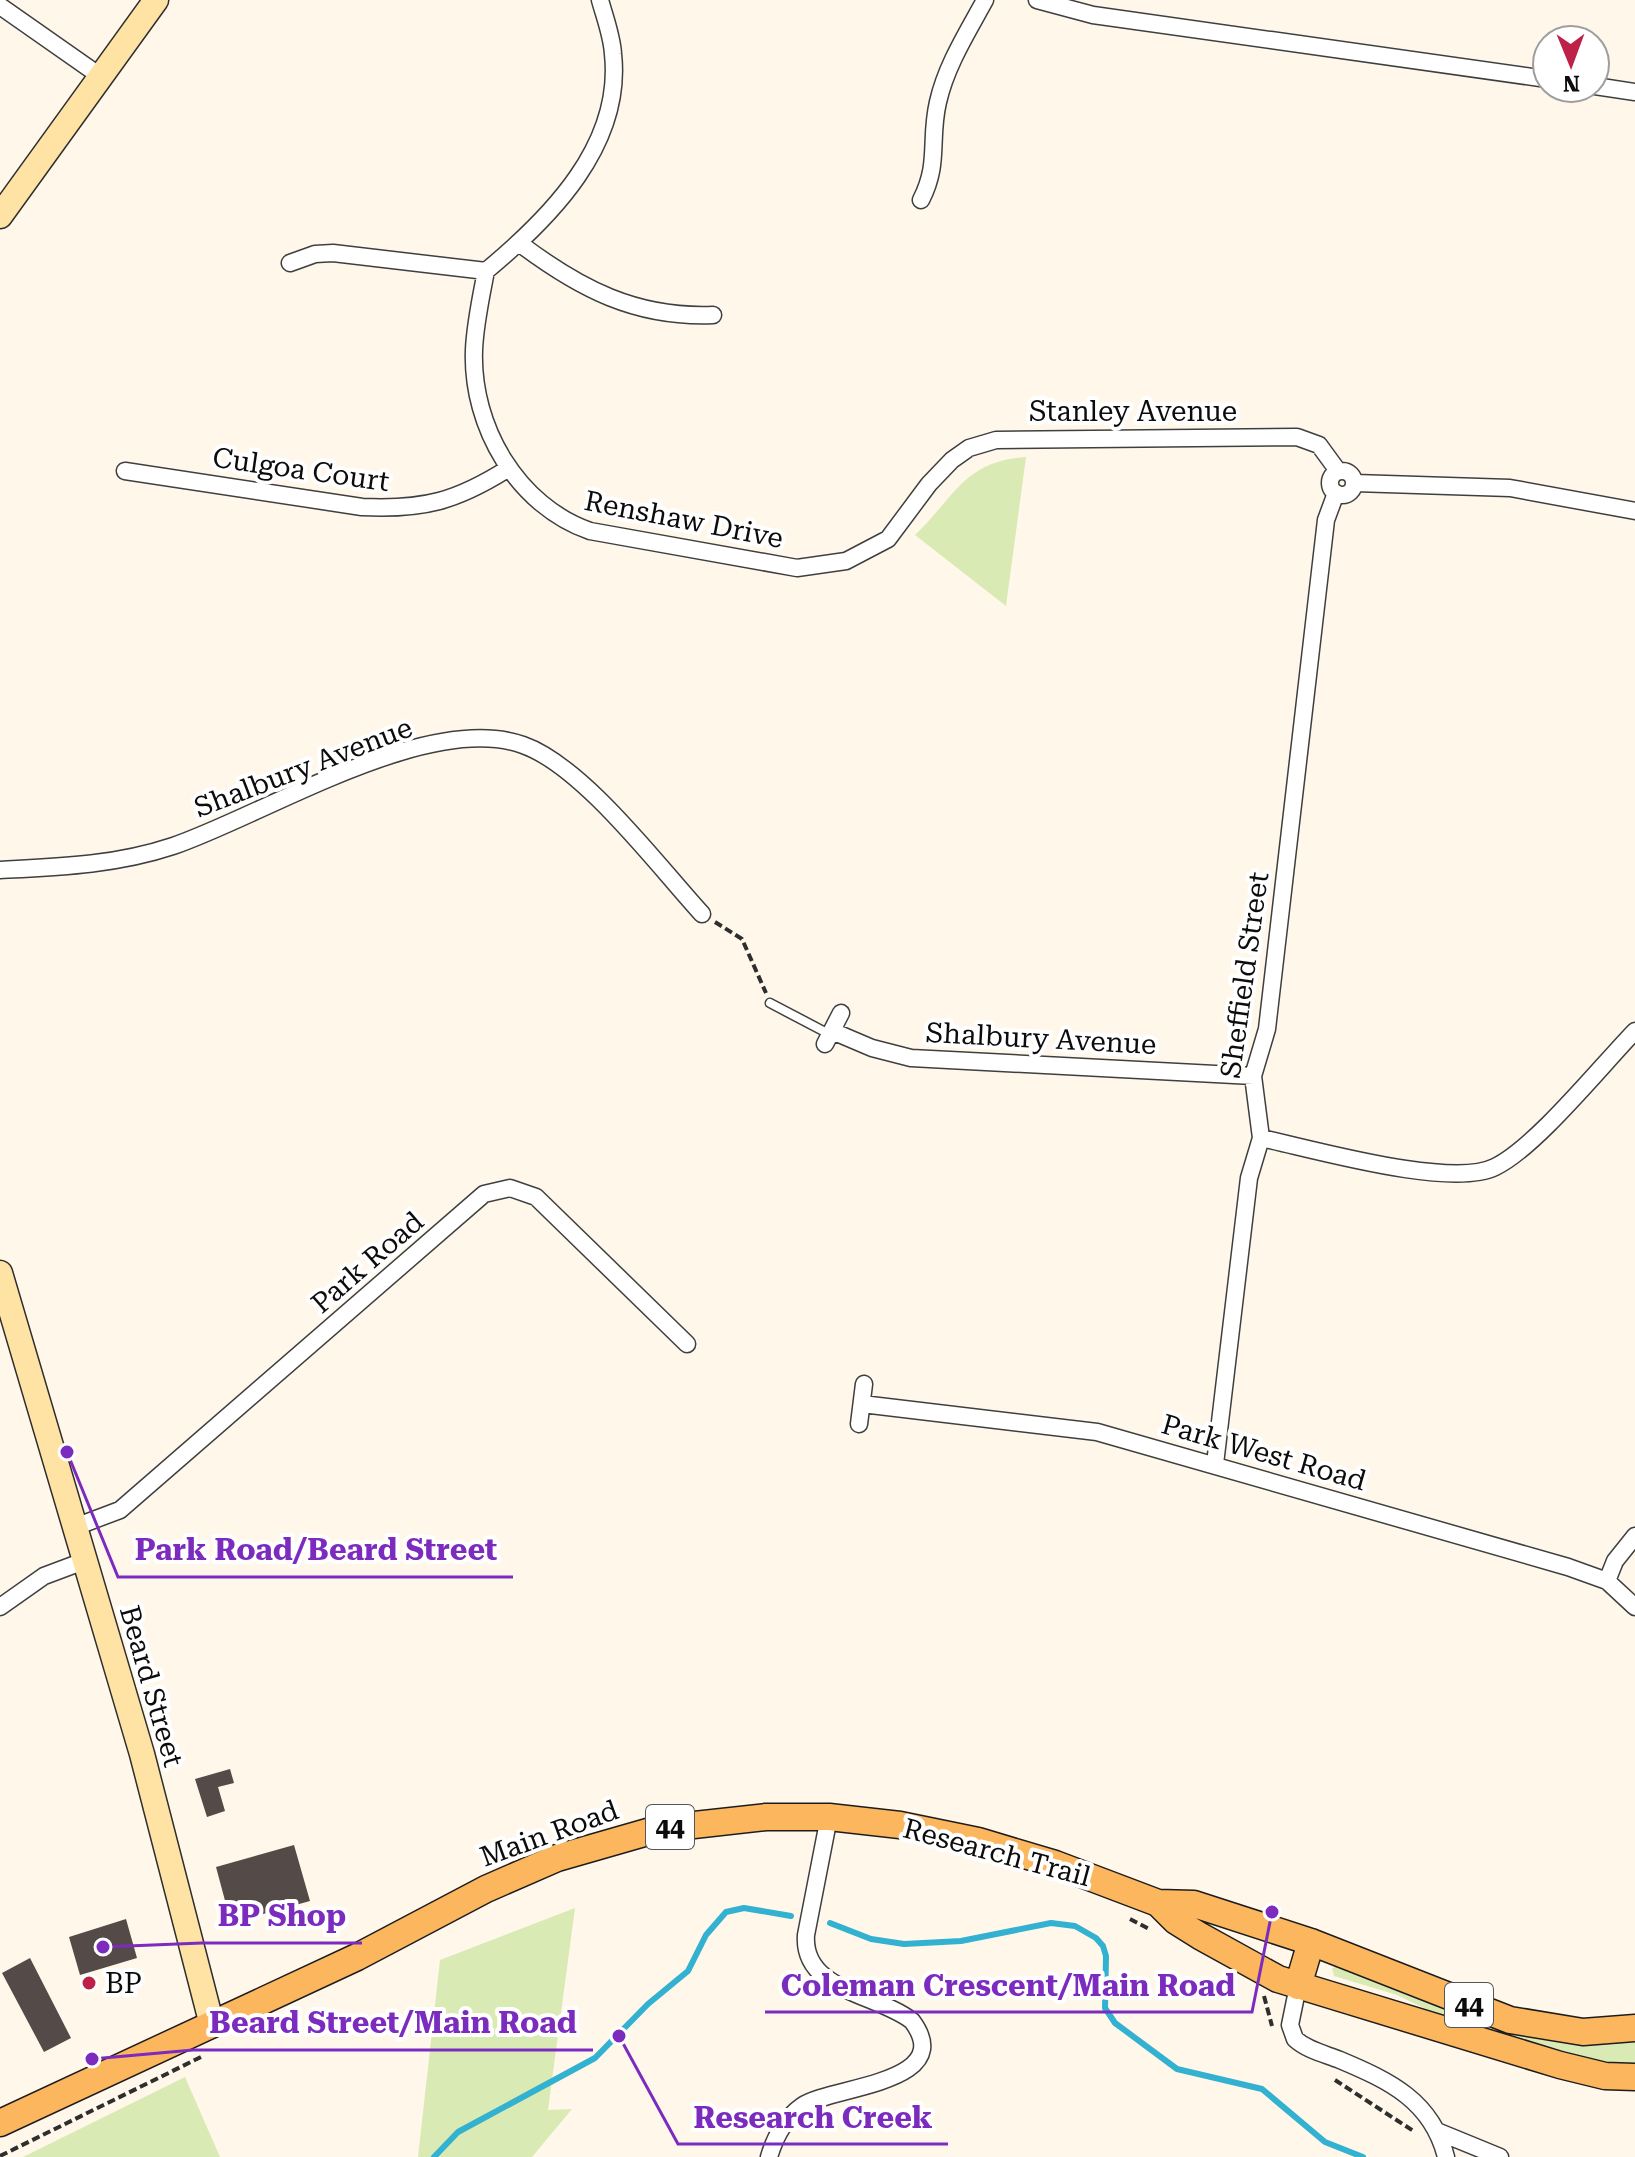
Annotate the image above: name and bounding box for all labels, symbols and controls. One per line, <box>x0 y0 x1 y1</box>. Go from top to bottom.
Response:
north arrow <box>1531 24 1611 104</box>
text: N <box>1563 71 1580 96</box>
street label: Stanley Avenue <box>1029 395 1237 428</box>
street label: Culgoa Court <box>211 441 391 498</box>
street label: Renshaw Drive <box>582 484 786 555</box>
street label: Shalbury Avenue <box>189 711 417 824</box>
street label: Sheffield Street <box>1214 870 1275 1080</box>
street label: Shalbury Avenue <box>925 1016 1157 1061</box>
street label: Park Road <box>305 1205 430 1320</box>
street label: Park West Road <box>1158 1408 1370 1497</box>
callout: Park Road/Beard Street <box>118 1523 513 1577</box>
text: Park Road/Beard Street <box>135 1532 497 1567</box>
street label: Beard Street <box>113 1602 190 1770</box>
street label: Main Road <box>476 1793 623 1874</box>
road number: 44 <box>646 1805 694 1849</box>
street label: Research Trail <box>900 1812 1094 1893</box>
callout: BP Shop <box>202 1889 362 1943</box>
text: BP Shop <box>218 1898 346 1933</box>
callout: Coleman Crescent/Main Road <box>765 1958 1252 2012</box>
place label: BP <box>105 1967 142 2000</box>
text: Coleman Crescent/Main Road <box>781 1968 1235 2003</box>
marker: BP <box>80 1974 98 1992</box>
road number: 44 <box>1445 1983 1493 2027</box>
callout: Beard Street/Main Road <box>193 1996 593 2050</box>
text: Beard Street/Main Road <box>209 2005 577 2040</box>
callout: Research Creek <box>678 2090 948 2144</box>
text: Research Creek <box>694 2100 933 2135</box>

